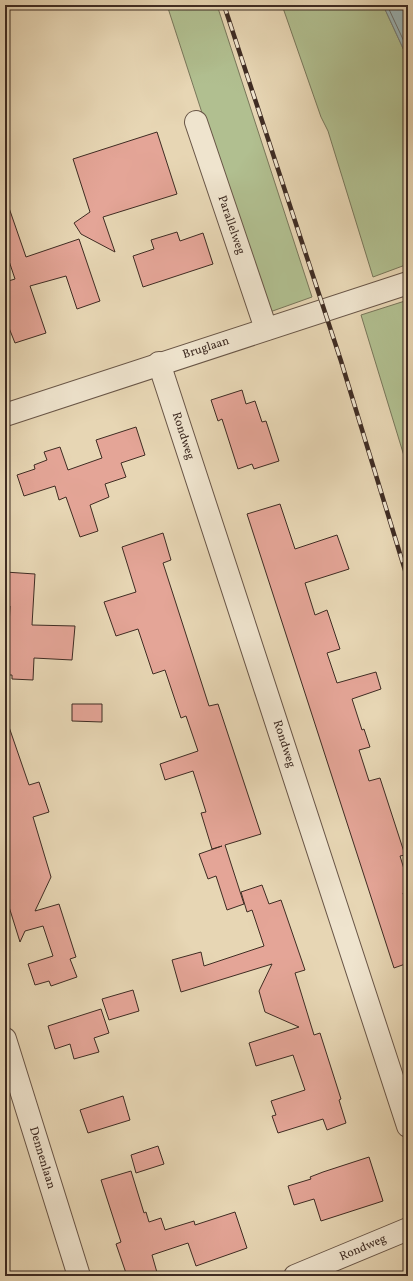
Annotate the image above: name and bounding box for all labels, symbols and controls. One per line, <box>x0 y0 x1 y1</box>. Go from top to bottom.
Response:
street label: Parallelweg <box>213 193 249 257</box>
street label: Bruglaan <box>181 333 231 363</box>
street label: Rondweg <box>168 410 198 462</box>
street label: Rondweg <box>269 718 299 770</box>
street label: Dennenlaan <box>25 1125 59 1191</box>
street label: Rondweg <box>337 1231 389 1265</box>

